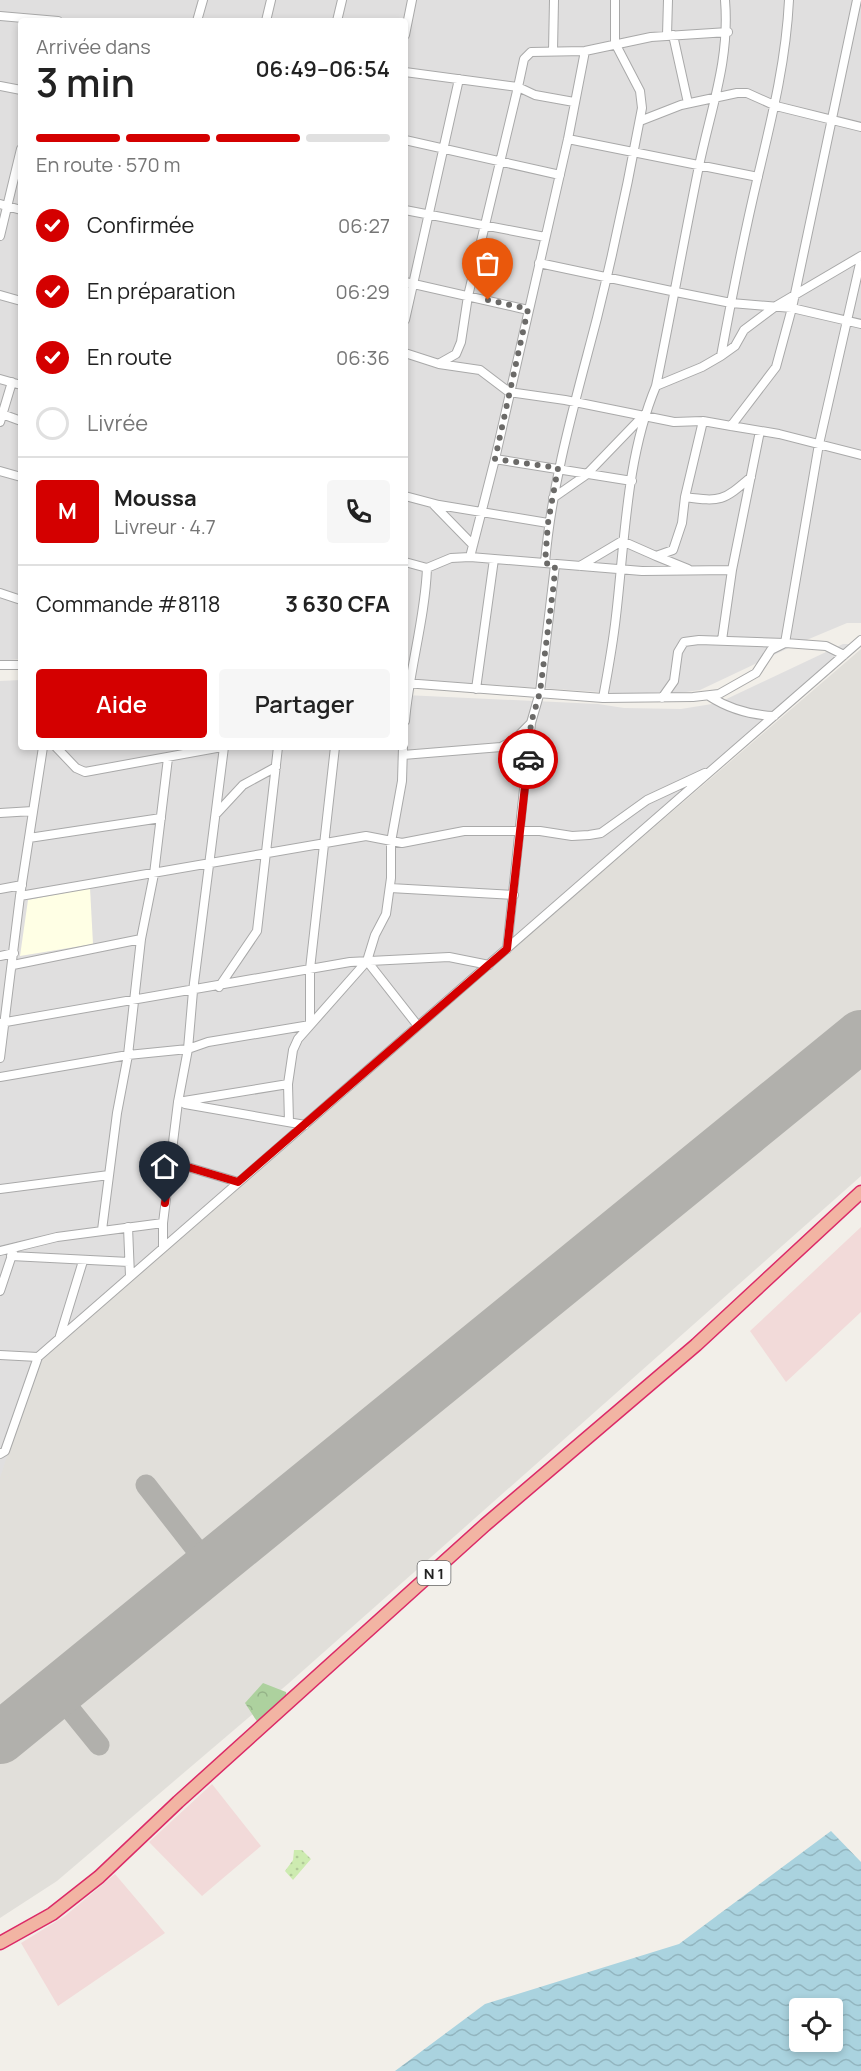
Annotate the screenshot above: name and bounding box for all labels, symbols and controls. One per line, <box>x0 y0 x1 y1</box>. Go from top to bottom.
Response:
text: Arrivée dans <box>36 33 151 60</box>
text: 06:49–06:54 <box>256 54 390 84</box>
text: 3 min <box>36 55 135 109</box>
text: En route · 570 m <box>36 151 181 178</box>
icon: check <box>36 209 69 242</box>
text: Confirmée <box>87 210 194 240</box>
text: 06:27 <box>338 212 390 239</box>
pin <box>462 238 513 300</box>
icon: bag <box>471 247 504 280</box>
icon: check <box>36 275 69 308</box>
text: En préparation <box>87 276 235 306</box>
text: 06:29 <box>336 278 390 305</box>
icon: check <box>36 341 69 374</box>
text: En route <box>87 342 172 372</box>
text: 06:36 <box>336 344 390 371</box>
text: Livrée <box>87 408 148 438</box>
button: phone <box>327 480 390 543</box>
text: Moussa <box>114 483 197 513</box>
text: M <box>58 496 77 526</box>
text: Livreur · 4.7 <box>114 513 216 540</box>
text: Commande #8118 <box>36 589 221 619</box>
text: 3 630 CFA <box>285 589 390 619</box>
button: Aide <box>36 669 207 738</box>
button: Partager <box>219 669 390 738</box>
courier <box>498 729 558 789</box>
icon: car <box>512 743 545 776</box>
pin <box>139 1141 190 1203</box>
icon: home <box>148 1150 181 1183</box>
road number: N 1 <box>418 1561 450 1585</box>
map controls <box>789 1998 843 2052</box>
button: locate <box>789 1998 843 2052</box>

